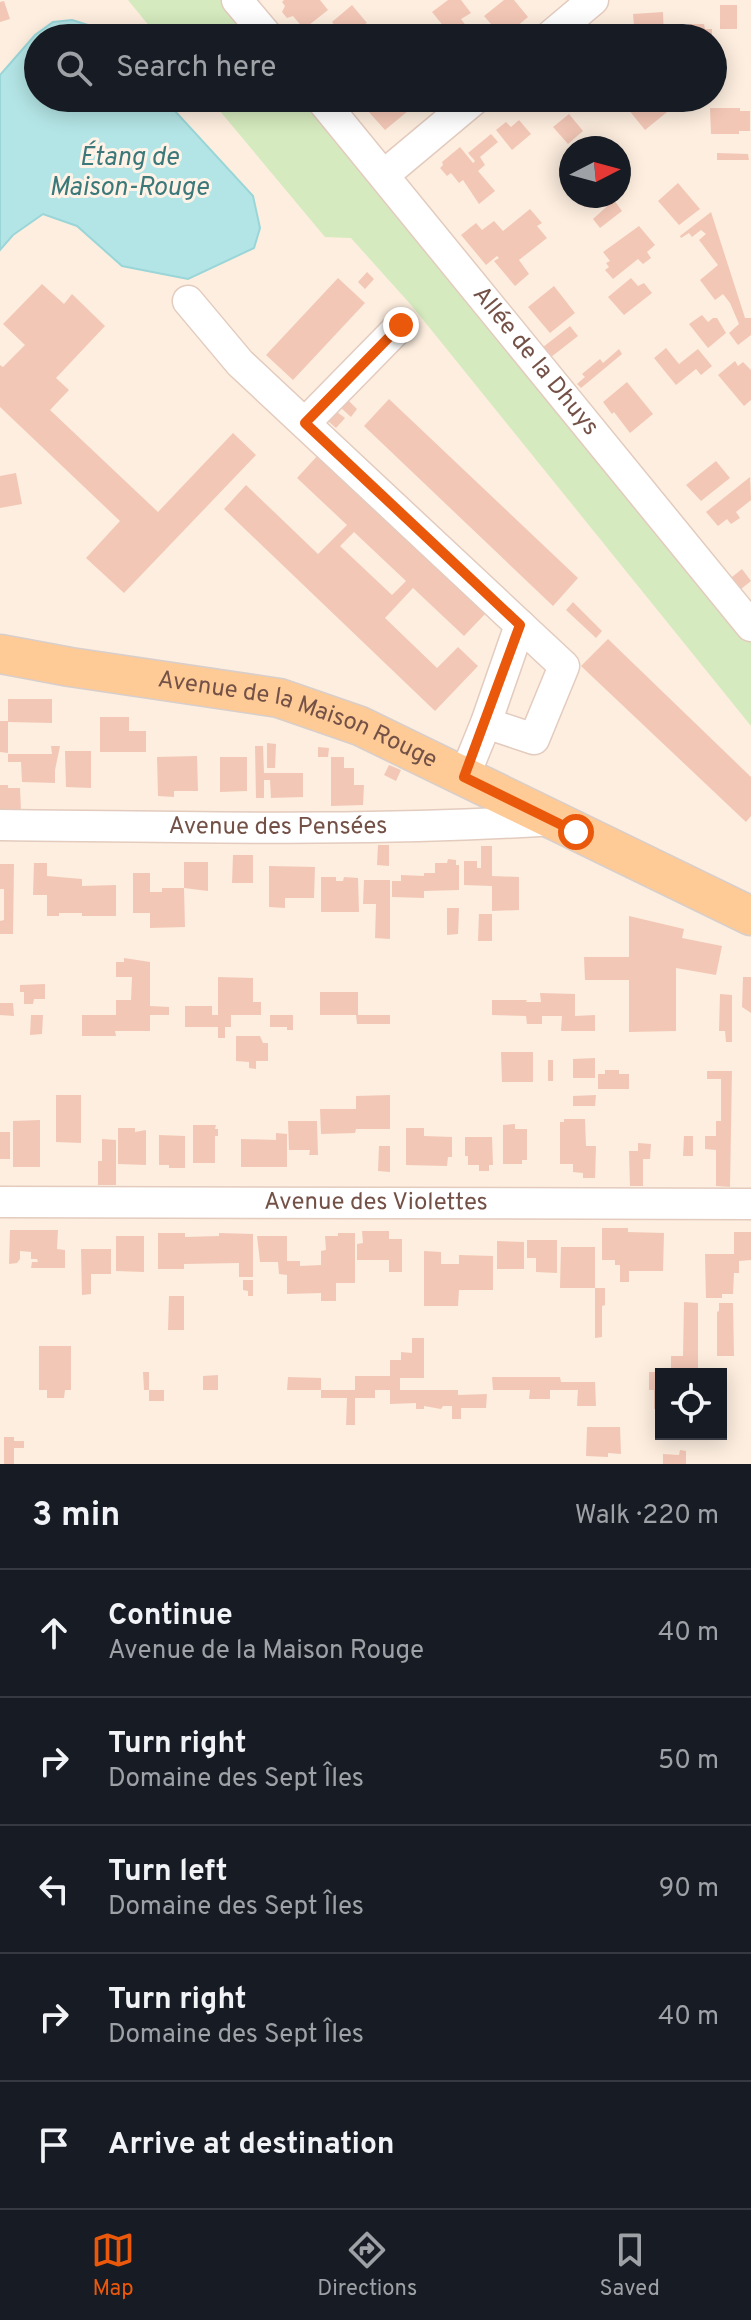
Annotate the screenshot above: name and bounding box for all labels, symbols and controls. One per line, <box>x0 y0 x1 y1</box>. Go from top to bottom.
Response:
search box <box>24 24 727 112</box>
icon: search <box>52 46 96 90</box>
text: Search here <box>116 50 276 87</box>
north arrow <box>559 136 631 208</box>
water label: Étang de Maison-Rouge <box>49 140 209 205</box>
street label: Allée de la Dhuys <box>465 281 605 442</box>
route end <box>383 307 419 343</box>
street label: Avenue de la Maison Rouge <box>156 665 442 776</box>
street label: Avenue des Pensées <box>168 812 388 843</box>
route start <box>558 814 594 850</box>
street label: Avenue des Violettes <box>264 1188 488 1218</box>
map controls <box>655 1368 727 1440</box>
button: locate <box>655 1368 727 1440</box>
text: 3 min <box>32 1495 120 1538</box>
text: Walk · 220 m <box>575 1500 719 1533</box>
text: Continue <box>108 1598 233 1635</box>
icon: ahead <box>32 1611 76 1655</box>
text: 40 m <box>658 1617 719 1650</box>
text: Avenue de la Maison Rouge <box>108 1635 424 1668</box>
text: Turn right <box>108 1726 246 1763</box>
icon: right <box>32 1739 76 1783</box>
text: 50 m <box>658 1745 719 1778</box>
text: Domaine des Sept Îles <box>108 1763 364 1796</box>
text: Turn left <box>108 1854 228 1891</box>
icon: left <box>32 1867 76 1911</box>
text: 90 m <box>659 1873 719 1906</box>
text: Domaine des Sept Îles <box>108 1891 364 1924</box>
text: Turn right <box>108 1982 246 2019</box>
icon: right <box>32 1995 76 2039</box>
text: 40 m <box>658 2001 719 2034</box>
text: Domaine des Sept Îles <box>108 2019 364 2052</box>
icon: arrive <box>32 2123 76 2167</box>
text: Arrive at destination <box>108 2127 394 2164</box>
tab: Map <box>91 2228 135 2303</box>
tab: Directions <box>317 2228 417 2303</box>
tab: Saved <box>599 2228 660 2303</box>

